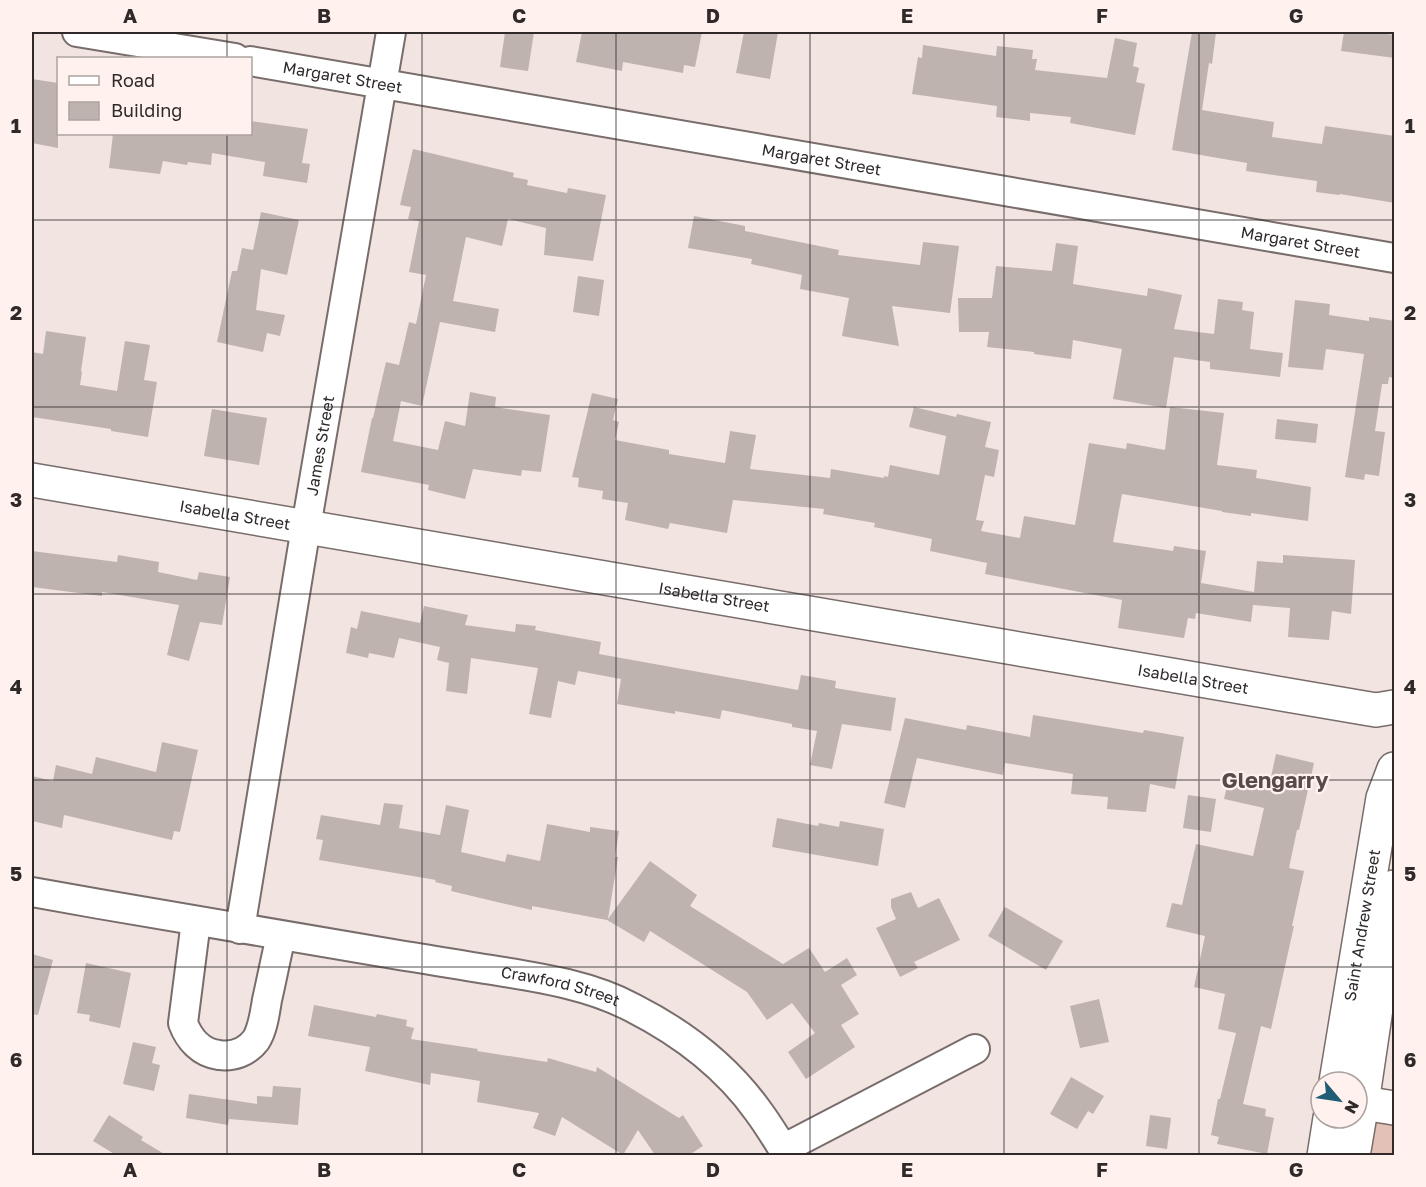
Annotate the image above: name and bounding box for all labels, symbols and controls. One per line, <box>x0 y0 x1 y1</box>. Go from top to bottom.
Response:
text: A <box>123 3 137 27</box>
text: B <box>317 3 331 27</box>
text: C <box>512 3 526 27</box>
text: D <box>706 3 720 27</box>
text: E <box>901 3 913 27</box>
text: F <box>1096 3 1108 27</box>
text: G <box>1289 3 1303 27</box>
legend <box>57 57 252 135</box>
street label: Margaret Street <box>281 57 404 97</box>
text: Road <box>111 69 155 91</box>
text: Building <box>111 99 182 121</box>
text: 1 <box>11 113 21 137</box>
text: 1 <box>1405 113 1415 137</box>
street label: Margaret Street <box>760 139 883 180</box>
street label: Margaret Street <box>1239 222 1362 262</box>
text: 2 <box>10 300 22 324</box>
text: 2 <box>1404 300 1416 324</box>
street label: James Street <box>302 394 338 497</box>
text: 3 <box>10 487 22 511</box>
text: 3 <box>1404 487 1416 511</box>
street label: Isabella Street <box>178 495 292 534</box>
street label: Isabella Street <box>657 577 771 616</box>
street label: Isabella Street <box>1136 659 1250 698</box>
text: 4 <box>10 674 22 698</box>
text: 4 <box>1404 674 1416 698</box>
district label: Glengarry <box>1222 766 1328 793</box>
street label: Saint Andrew Street <box>1340 848 1384 1003</box>
text: 5 <box>10 861 22 885</box>
text: 5 <box>1404 861 1416 885</box>
street label: Crawford Street <box>500 962 623 1010</box>
text: 6 <box>10 1047 22 1071</box>
text: 6 <box>1404 1047 1416 1071</box>
north arrow <box>1309 1070 1369 1130</box>
text: N <box>1340 1097 1364 1117</box>
text: A <box>123 1157 137 1181</box>
text: B <box>317 1157 331 1181</box>
text: C <box>512 1157 526 1181</box>
text: D <box>706 1157 720 1181</box>
text: E <box>901 1157 913 1181</box>
text: F <box>1096 1157 1108 1181</box>
text: G <box>1289 1157 1303 1181</box>

